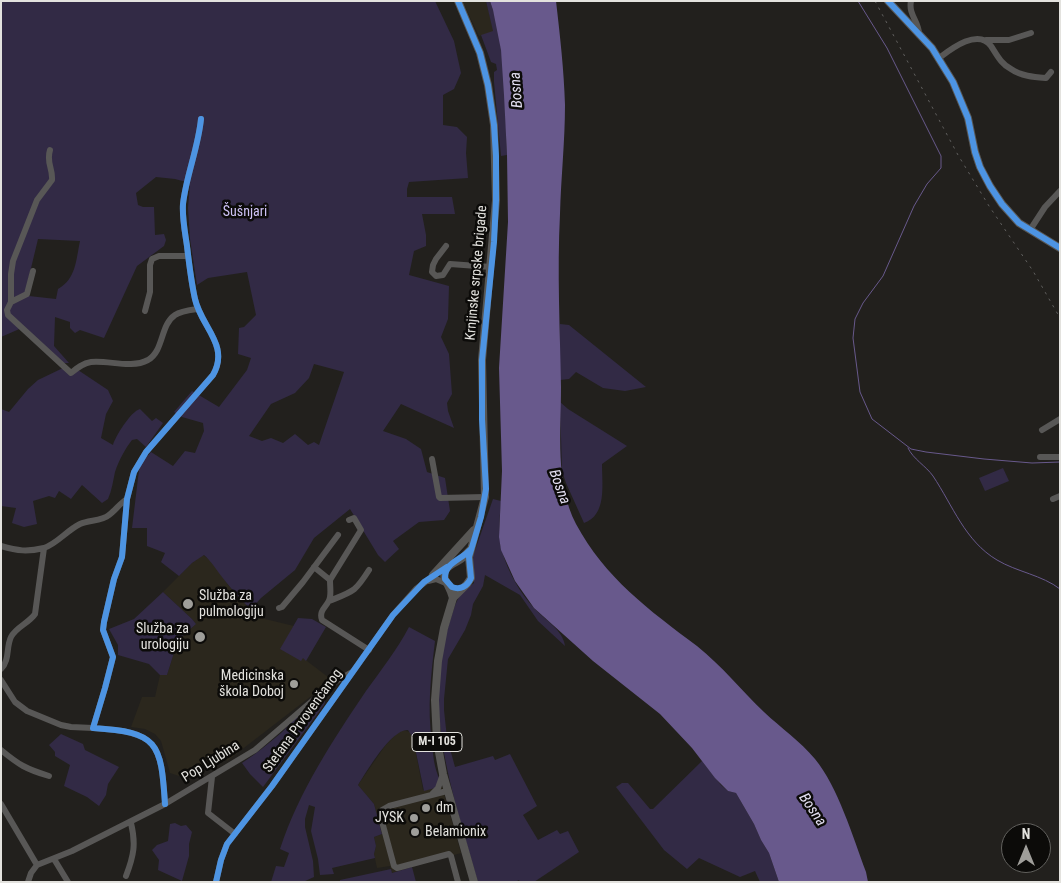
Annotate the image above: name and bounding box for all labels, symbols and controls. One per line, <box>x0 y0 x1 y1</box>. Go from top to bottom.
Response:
water label: Bosna <box>507 71 527 109</box>
park label: Šušnjari <box>223 204 267 220</box>
street label: Krnjinske srpske brigade <box>463 205 491 341</box>
water label: Bosna <box>544 467 574 507</box>
place label: Služba za pulmologiju <box>199 588 264 620</box>
marker: Služba za pulmologiju <box>181 597 195 611</box>
place label: Služba za urologiju <box>136 621 189 654</box>
marker: Služba za urologiju <box>193 630 207 644</box>
street label: Stefana Prvovenčanog <box>260 666 346 776</box>
place label: Medicinska škola Doboj <box>219 668 284 700</box>
marker: Medicinska škola Doboj <box>288 678 300 690</box>
road number: M-I 105 <box>412 732 462 752</box>
street label: Pop Ljubina <box>179 738 243 786</box>
water label: Bosna <box>795 790 829 830</box>
place label: dm <box>436 800 453 816</box>
marker: dm <box>420 802 432 814</box>
place label: JYSK <box>375 810 404 826</box>
marker: JYSK <box>408 812 420 824</box>
north arrow <box>1001 823 1051 873</box>
place label: Belamionix <box>425 824 486 840</box>
marker: Belamionix <box>409 826 421 838</box>
text: N <box>1022 826 1030 842</box>

